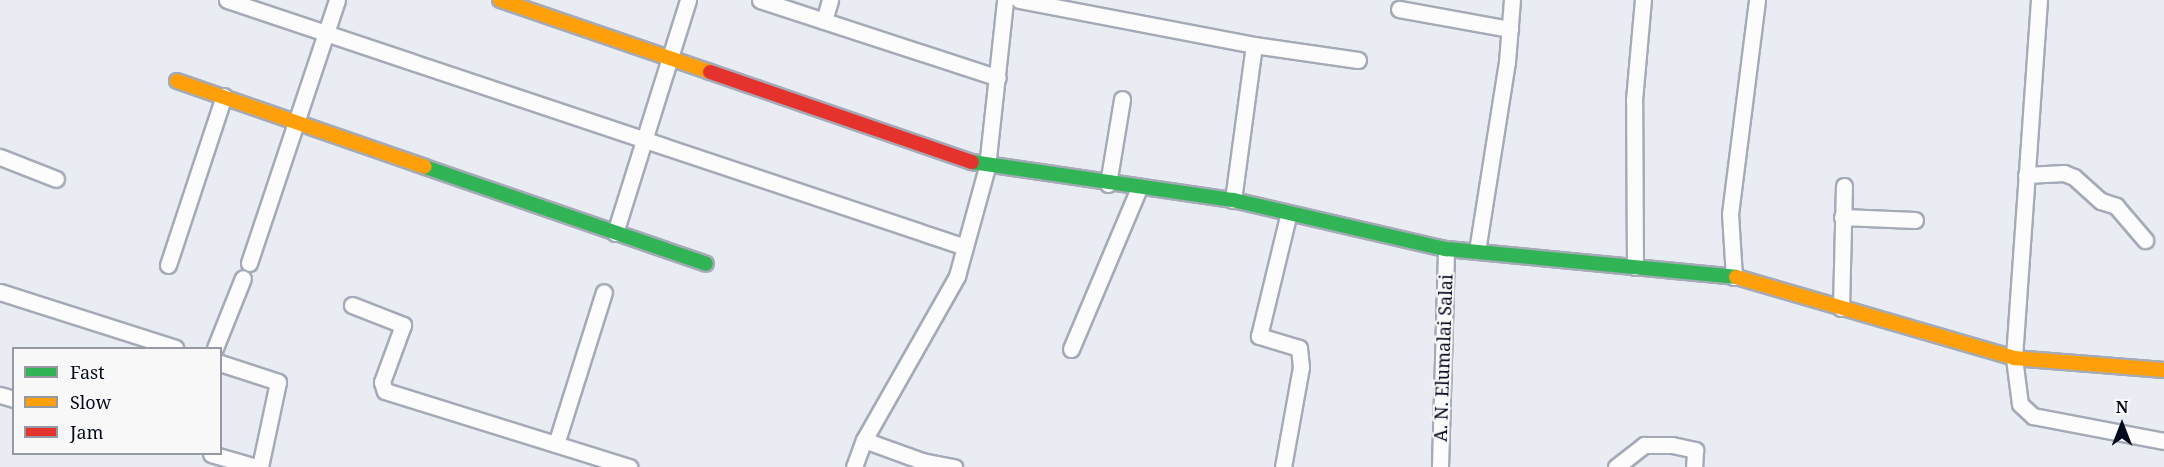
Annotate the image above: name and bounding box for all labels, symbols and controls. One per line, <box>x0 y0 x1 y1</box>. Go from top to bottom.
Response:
street label: A. N. Elumalai Salai <box>1429 274 1457 442</box>
legend <box>12 347 222 455</box>
text: Fast <box>70 360 105 384</box>
text: Slow <box>70 390 111 414</box>
north arrow <box>2092 395 2152 455</box>
text: N <box>2116 396 2128 418</box>
text: Jam <box>70 420 104 444</box>

